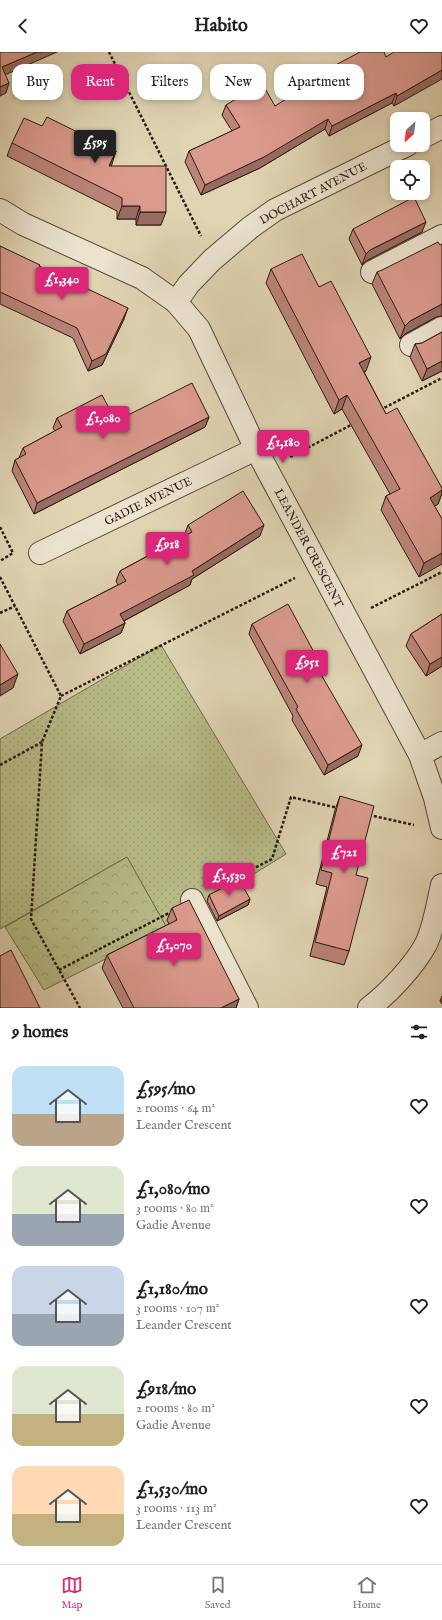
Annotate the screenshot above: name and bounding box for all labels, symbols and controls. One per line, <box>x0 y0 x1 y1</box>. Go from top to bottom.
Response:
icon: back <box>12 15 34 37</box>
text: Habito <box>194 15 248 38</box>
icon: heart <box>408 15 430 37</box>
chip: Buy <box>12 64 63 100</box>
chip: Rent <box>71 64 129 100</box>
chip: Filters <box>137 64 202 100</box>
chip: New <box>210 64 266 100</box>
chip: Apartment <box>274 64 364 100</box>
north arrow <box>390 112 430 152</box>
map controls <box>390 112 430 200</box>
pin: £595 <box>71 130 119 164</box>
text: £595 <box>83 134 107 151</box>
street label: DOCHART AVENUE <box>257 159 369 228</box>
button: locate <box>390 160 430 200</box>
pin: £1,340 <box>29 267 95 301</box>
text: £1,340 <box>45 271 79 288</box>
pin: £1,080 <box>70 406 136 440</box>
text: £1,080 <box>85 410 121 427</box>
pin: £1,180 <box>250 430 316 464</box>
text: £1,180 <box>266 434 300 451</box>
street label: GADIE AVENUE <box>102 474 195 529</box>
street label: LEANDER CRESCENT <box>271 486 347 611</box>
pin: £918 <box>143 532 191 566</box>
text: £918 <box>155 536 179 553</box>
pin: £951 <box>283 650 331 684</box>
text: £951 <box>295 654 319 671</box>
pin: £721 <box>320 840 368 874</box>
text: £721 <box>331 844 357 861</box>
pin: £1,530 <box>196 863 262 897</box>
text: £1,530 <box>212 867 246 884</box>
pin: £1,070 <box>141 933 207 967</box>
text: £1,070 <box>156 937 192 954</box>
icon: filters <box>408 1021 430 1043</box>
text: 9 homes <box>12 1022 68 1043</box>
text: £595/mo <box>136 1079 196 1100</box>
icon: home <box>44 1082 92 1130</box>
icon: heart <box>408 1095 430 1117</box>
text: 2 rooms · 64 m² <box>136 1100 215 1117</box>
text: Leander Crescent <box>136 1117 232 1134</box>
text: £1,080/mo <box>136 1179 210 1200</box>
icon: home <box>44 1182 92 1230</box>
icon: heart <box>408 1195 430 1217</box>
text: 3 rooms · 80 m² <box>136 1200 214 1217</box>
text: Gadie Avenue <box>136 1217 211 1234</box>
text: £1,180/mo <box>136 1279 208 1300</box>
icon: home <box>44 1282 92 1330</box>
icon: heart <box>408 1295 430 1317</box>
text: 3 rooms · 107 m² <box>136 1300 219 1317</box>
text: Leander Crescent <box>136 1317 232 1334</box>
text: £918/mo <box>136 1379 196 1400</box>
icon: home <box>44 1382 92 1430</box>
icon: heart <box>408 1395 430 1417</box>
text: 2 rooms · 80 m² <box>136 1400 215 1417</box>
text: Gadie Avenue <box>136 1417 211 1434</box>
text: £1,530/mo <box>136 1479 208 1500</box>
icon: home <box>44 1482 92 1530</box>
icon: heart <box>408 1495 430 1517</box>
text: 3 rooms · 113 m² <box>136 1500 217 1517</box>
text: Leander Crescent <box>136 1517 232 1534</box>
tab: Map <box>61 1574 83 1612</box>
tab: Saved <box>205 1574 231 1612</box>
tab: Home <box>352 1574 381 1612</box>

